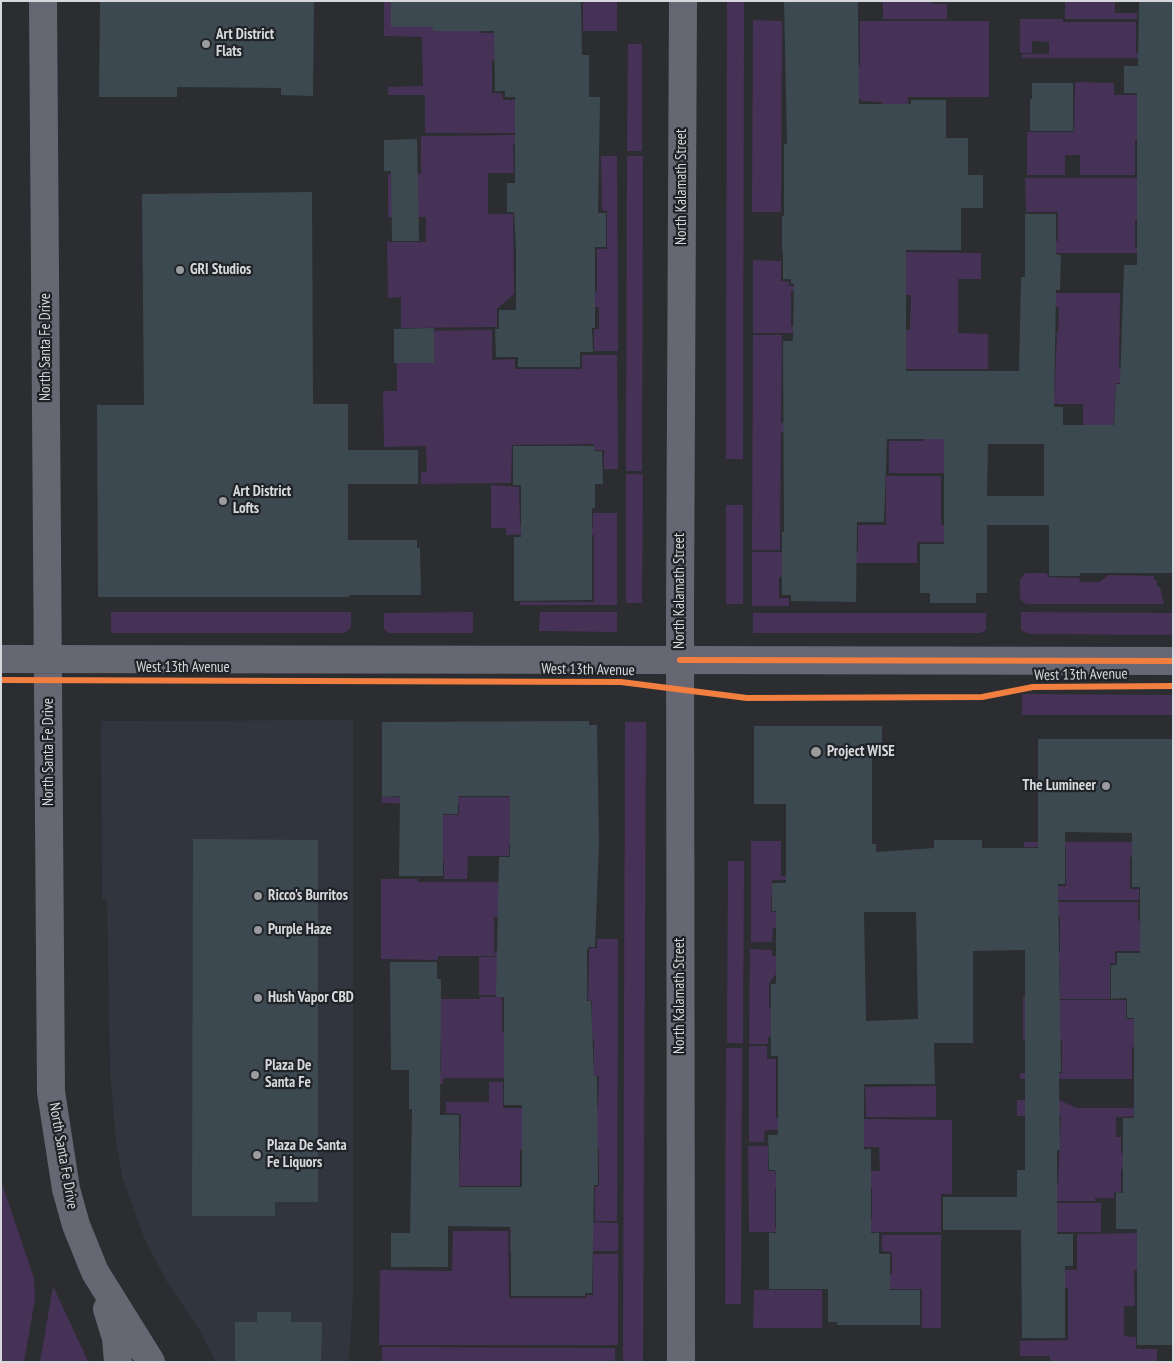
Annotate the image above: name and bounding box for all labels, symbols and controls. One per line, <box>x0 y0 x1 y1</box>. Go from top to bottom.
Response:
place label: Art District Flats <box>216 26 274 61</box>
marker: Art District Flats <box>200 38 212 50</box>
street label: North Kalamath Street <box>673 129 691 245</box>
place label: GRI Studios <box>190 261 251 279</box>
marker: GRI Studios <box>174 264 186 276</box>
street label: North Santa Fe Drive <box>37 293 55 401</box>
place label: Art District Lofts <box>233 483 291 518</box>
marker: Art District Lofts <box>217 495 229 507</box>
street label: North Kalamath Street <box>671 533 689 649</box>
street label: West 13th Avenue <box>136 659 230 677</box>
street label: West 13th Avenue <box>541 660 635 680</box>
street label: West 13th Avenue <box>1034 665 1128 685</box>
street label: North Santa Fe Drive <box>40 698 58 806</box>
place label: Project WISE <box>827 743 895 761</box>
marker: Project WISE <box>809 745 823 759</box>
place label: The Lumineer <box>1022 777 1096 795</box>
marker: The Lumineer <box>1100 780 1112 792</box>
place label: Ricco's Burritos <box>268 887 348 905</box>
marker: Ricco's Burritos <box>252 890 264 902</box>
place label: Purple Haze <box>268 921 332 939</box>
marker: Purple Haze <box>252 924 264 936</box>
street label: North Kalamath Street <box>671 938 689 1054</box>
place label: Hush Vapor CBD <box>268 989 354 1007</box>
marker: Hush Vapor CBD <box>252 992 264 1004</box>
place label: Plaza De Santa Fe <box>265 1057 311 1092</box>
marker: Plaza De Santa Fe <box>249 1069 261 1081</box>
street label: North Santa Fe Drive <box>45 1101 81 1211</box>
place label: Plaza De Santa Fe Liquors <box>267 1137 347 1172</box>
marker: Plaza De Santa Fe Liquors <box>251 1149 263 1161</box>

